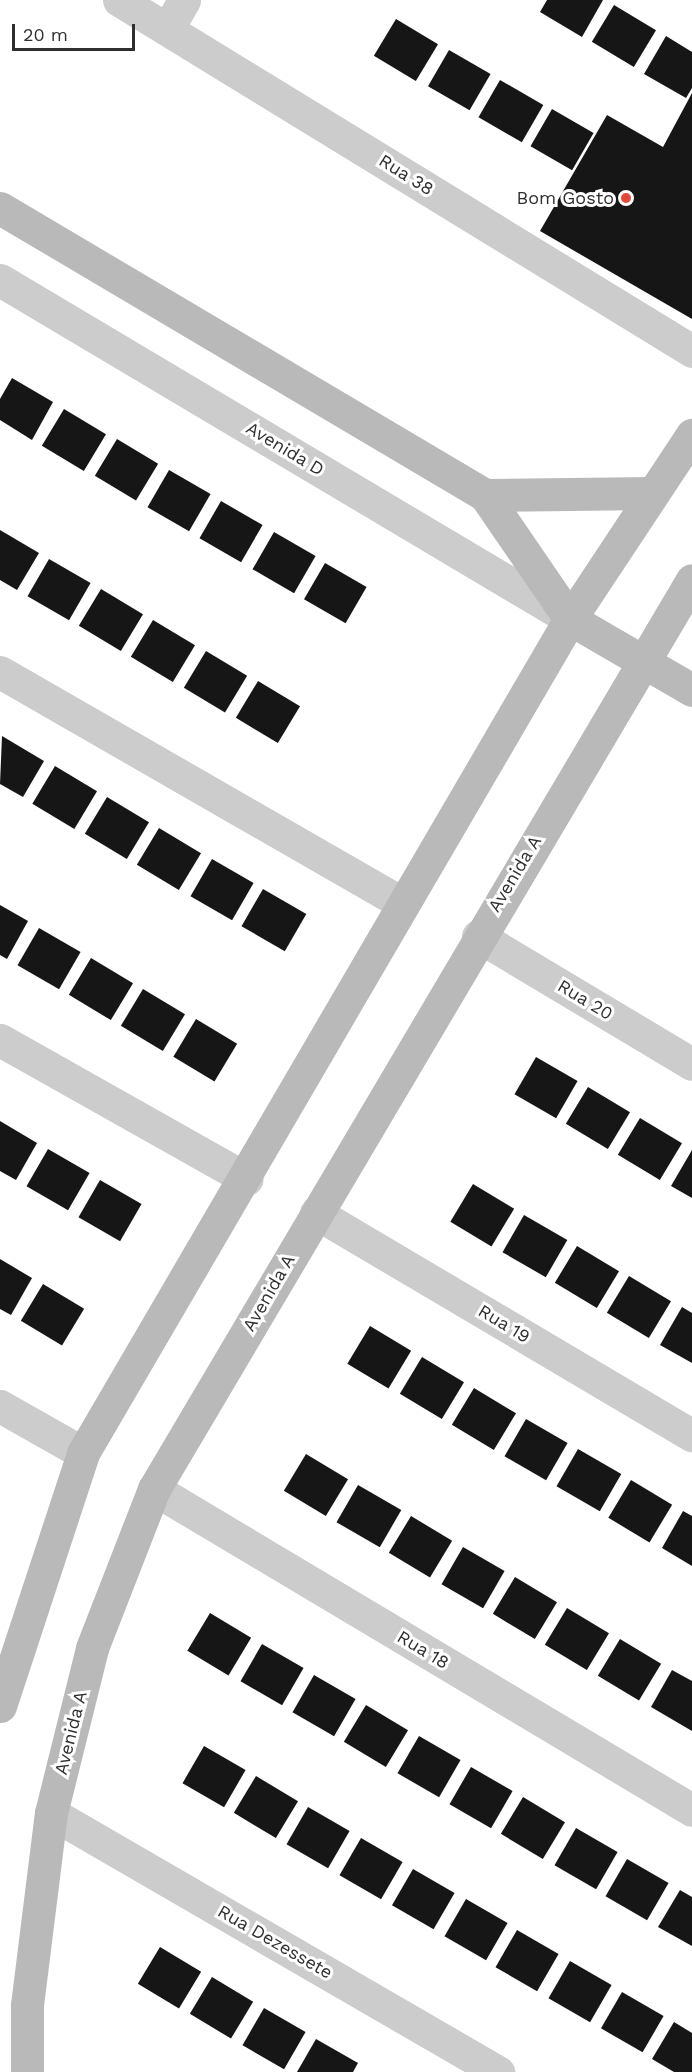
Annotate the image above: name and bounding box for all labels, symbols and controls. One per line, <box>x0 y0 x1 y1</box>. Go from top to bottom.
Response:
scale bar <box>15 12 138 50</box>
text: 20 m <box>23 24 68 45</box>
street label: Rua 38 <box>375 150 437 200</box>
place label: Bom Gosto <box>516 187 614 209</box>
marker: Bom Gosto <box>619 191 633 205</box>
street label: Avenida D <box>242 417 328 481</box>
street label: Avenida A <box>483 831 547 917</box>
street label: Rua 20 <box>553 975 617 1025</box>
street label: Avenida A <box>238 1250 300 1336</box>
street label: Rua 19 <box>474 1300 534 1348</box>
street label: Rua 18 <box>393 1626 453 1674</box>
street label: Avenida A <box>50 1688 92 1778</box>
street label: Rua Dezessete <box>214 1900 336 1984</box>

